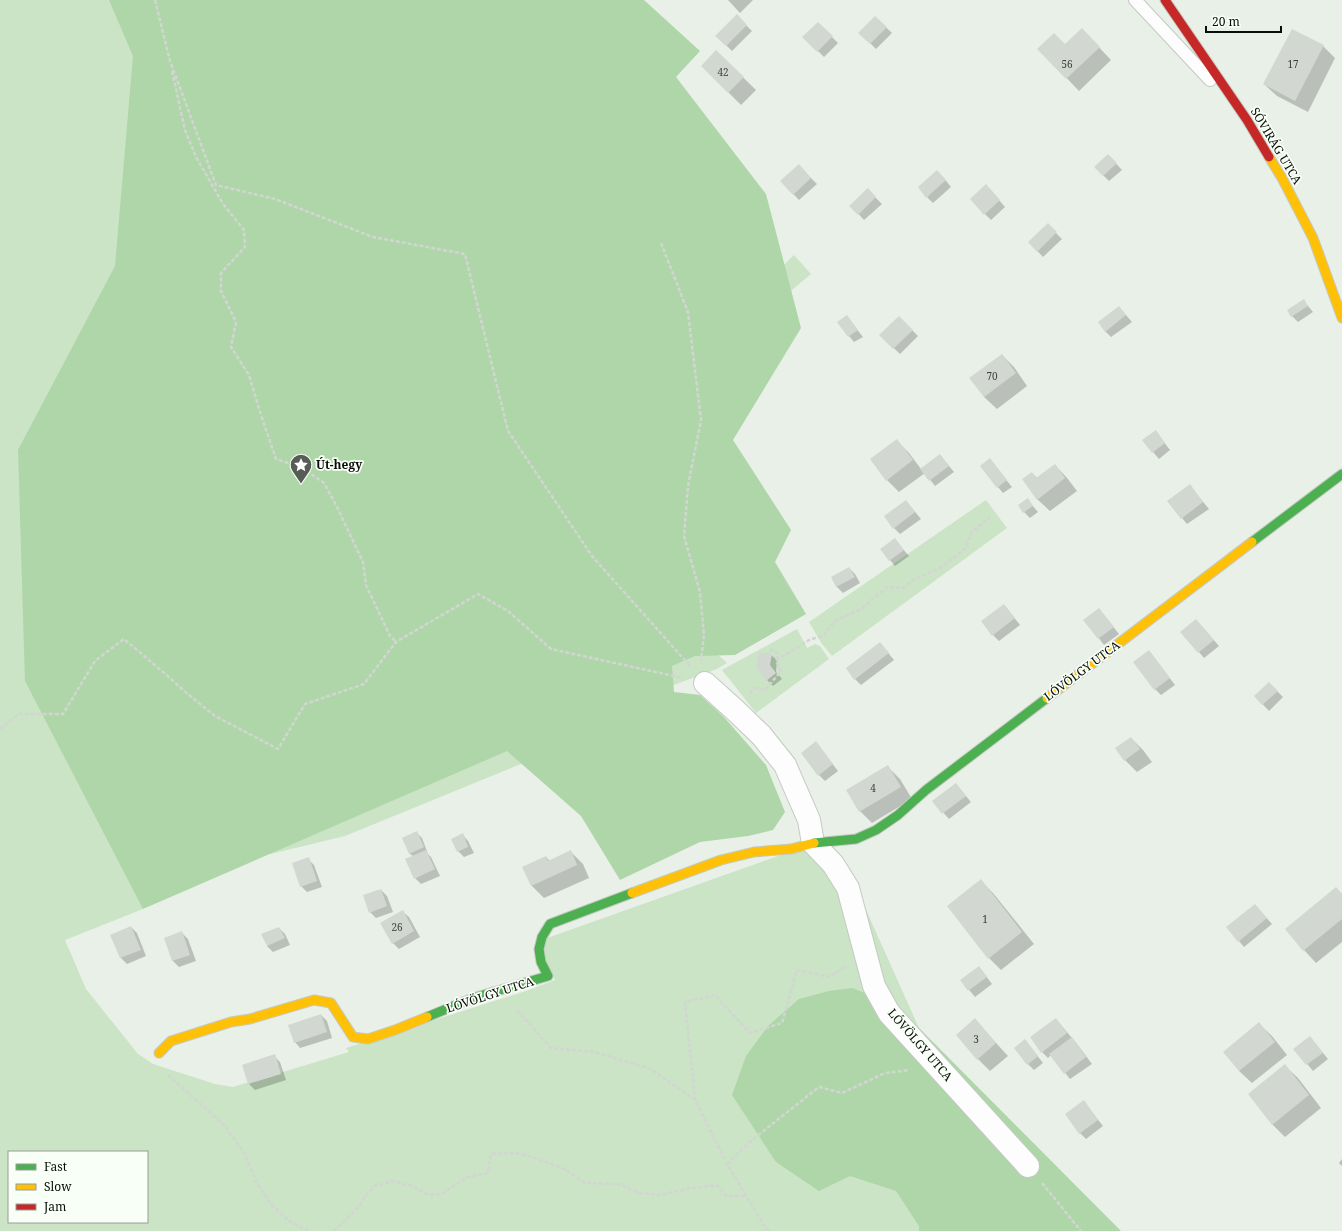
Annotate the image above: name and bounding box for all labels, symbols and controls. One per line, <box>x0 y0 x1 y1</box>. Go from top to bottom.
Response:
scale bar <box>1206 8 1281 34</box>
text: 20 m <box>1212 13 1240 30</box>
house number: 56 <box>1061 57 1073 71</box>
house number: 17 <box>1287 57 1299 71</box>
house number: 42 <box>717 65 729 79</box>
street label: SÓVIRÁG UTCA <box>1247 104 1306 188</box>
house number: 70 <box>986 369 998 383</box>
place icon: Út-hegy <box>288 452 314 485</box>
place label: Út-hegy <box>316 456 362 473</box>
street label: LÓVÖLGY UTCA <box>1040 636 1124 705</box>
house number: 4 <box>870 781 876 795</box>
house number: 1 <box>982 912 988 926</box>
house number: 26 <box>391 920 403 934</box>
street label: LÓVÖLGY UTCA <box>444 972 536 1017</box>
street label: LÓVÖLGY UTCA <box>884 1005 957 1085</box>
house number: 3 <box>973 1032 979 1046</box>
legend <box>8 1151 148 1223</box>
text: Fast <box>44 1158 67 1175</box>
text: Slow <box>44 1178 72 1195</box>
text: Jam <box>43 1198 66 1215</box>

